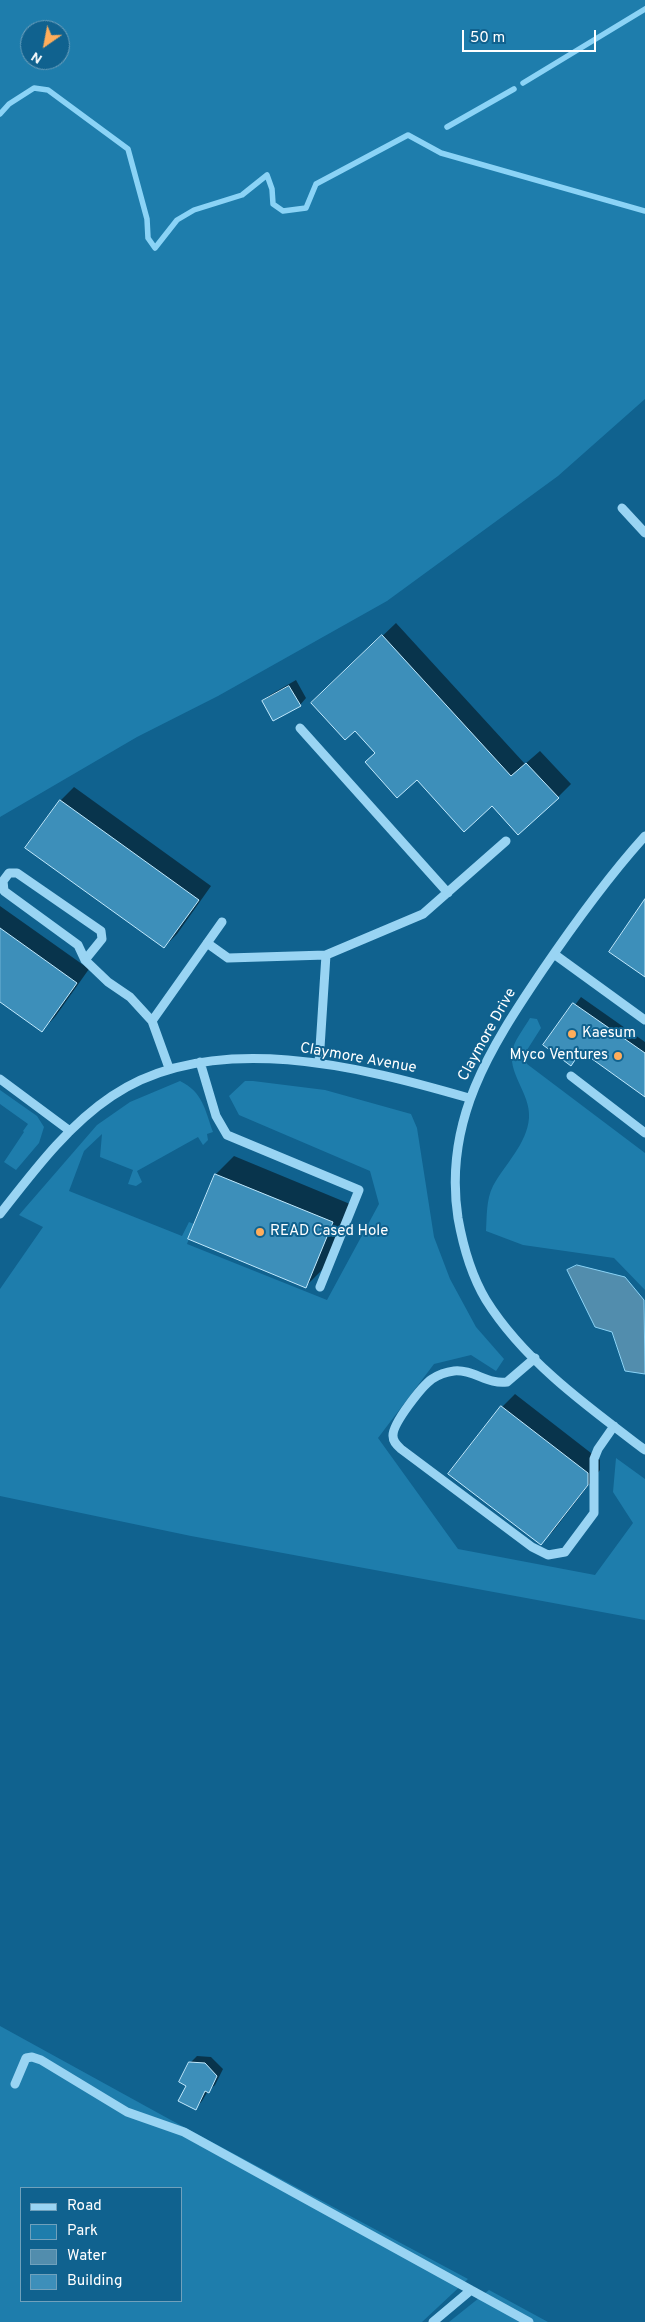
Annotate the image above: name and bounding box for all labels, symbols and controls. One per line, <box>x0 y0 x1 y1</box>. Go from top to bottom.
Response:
north arrow <box>20 20 70 70</box>
scale bar <box>465 20 599 52</box>
text: 50 m <box>470 29 505 48</box>
text: N <box>28 47 46 67</box>
street label: Claymore Drive <box>455 985 521 1085</box>
place label: Kaesum <box>582 1025 636 1043</box>
marker: Kaesum <box>566 1028 578 1040</box>
street label: Claymore Avenue <box>298 1040 418 1078</box>
place label: Myco Ventures <box>510 1047 608 1065</box>
marker: Myco Ventures <box>612 1050 624 1062</box>
place label: READ Cased Hole <box>270 1223 388 1241</box>
marker: READ Cased Hole <box>254 1226 266 1238</box>
legend <box>20 2187 182 2302</box>
text: Road <box>67 2197 102 2216</box>
text: Park <box>67 2222 98 2241</box>
text: Water <box>67 2247 106 2266</box>
text: Building <box>67 2272 122 2291</box>

